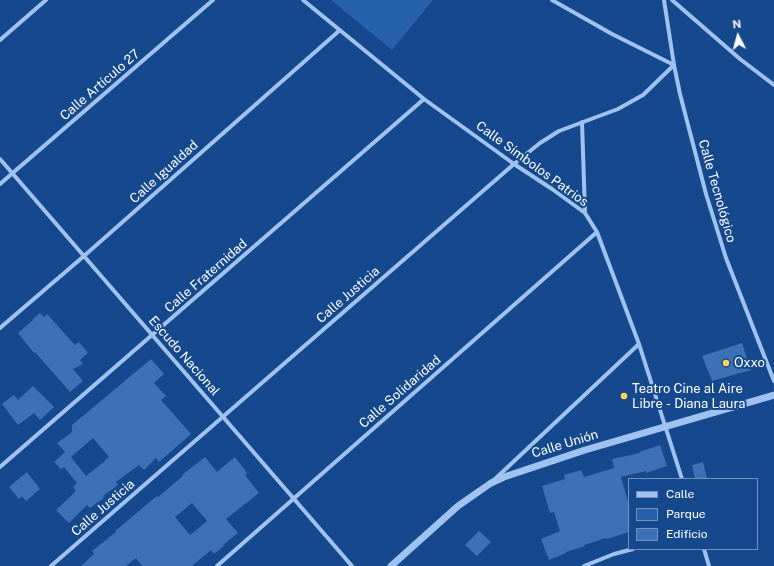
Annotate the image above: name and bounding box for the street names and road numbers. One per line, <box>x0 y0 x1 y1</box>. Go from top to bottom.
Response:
street label: Calle Artículo 27 <box>57 46 143 124</box>
street label: Calle Símbolos Patrios <box>473 118 591 210</box>
street label: Calle Igualdad <box>127 137 201 207</box>
street label: Calle Tecnológico <box>695 138 739 244</box>
street label: Calle Fraternidad <box>162 236 250 316</box>
street label: Calle Justicia <box>313 263 383 327</box>
street label: Escudo Nacional <box>145 313 223 399</box>
street label: Calle Solidaridad <box>356 352 444 432</box>
street label: Calle Unión <box>530 427 600 461</box>
street label: Calle Justicia <box>68 476 138 540</box>

